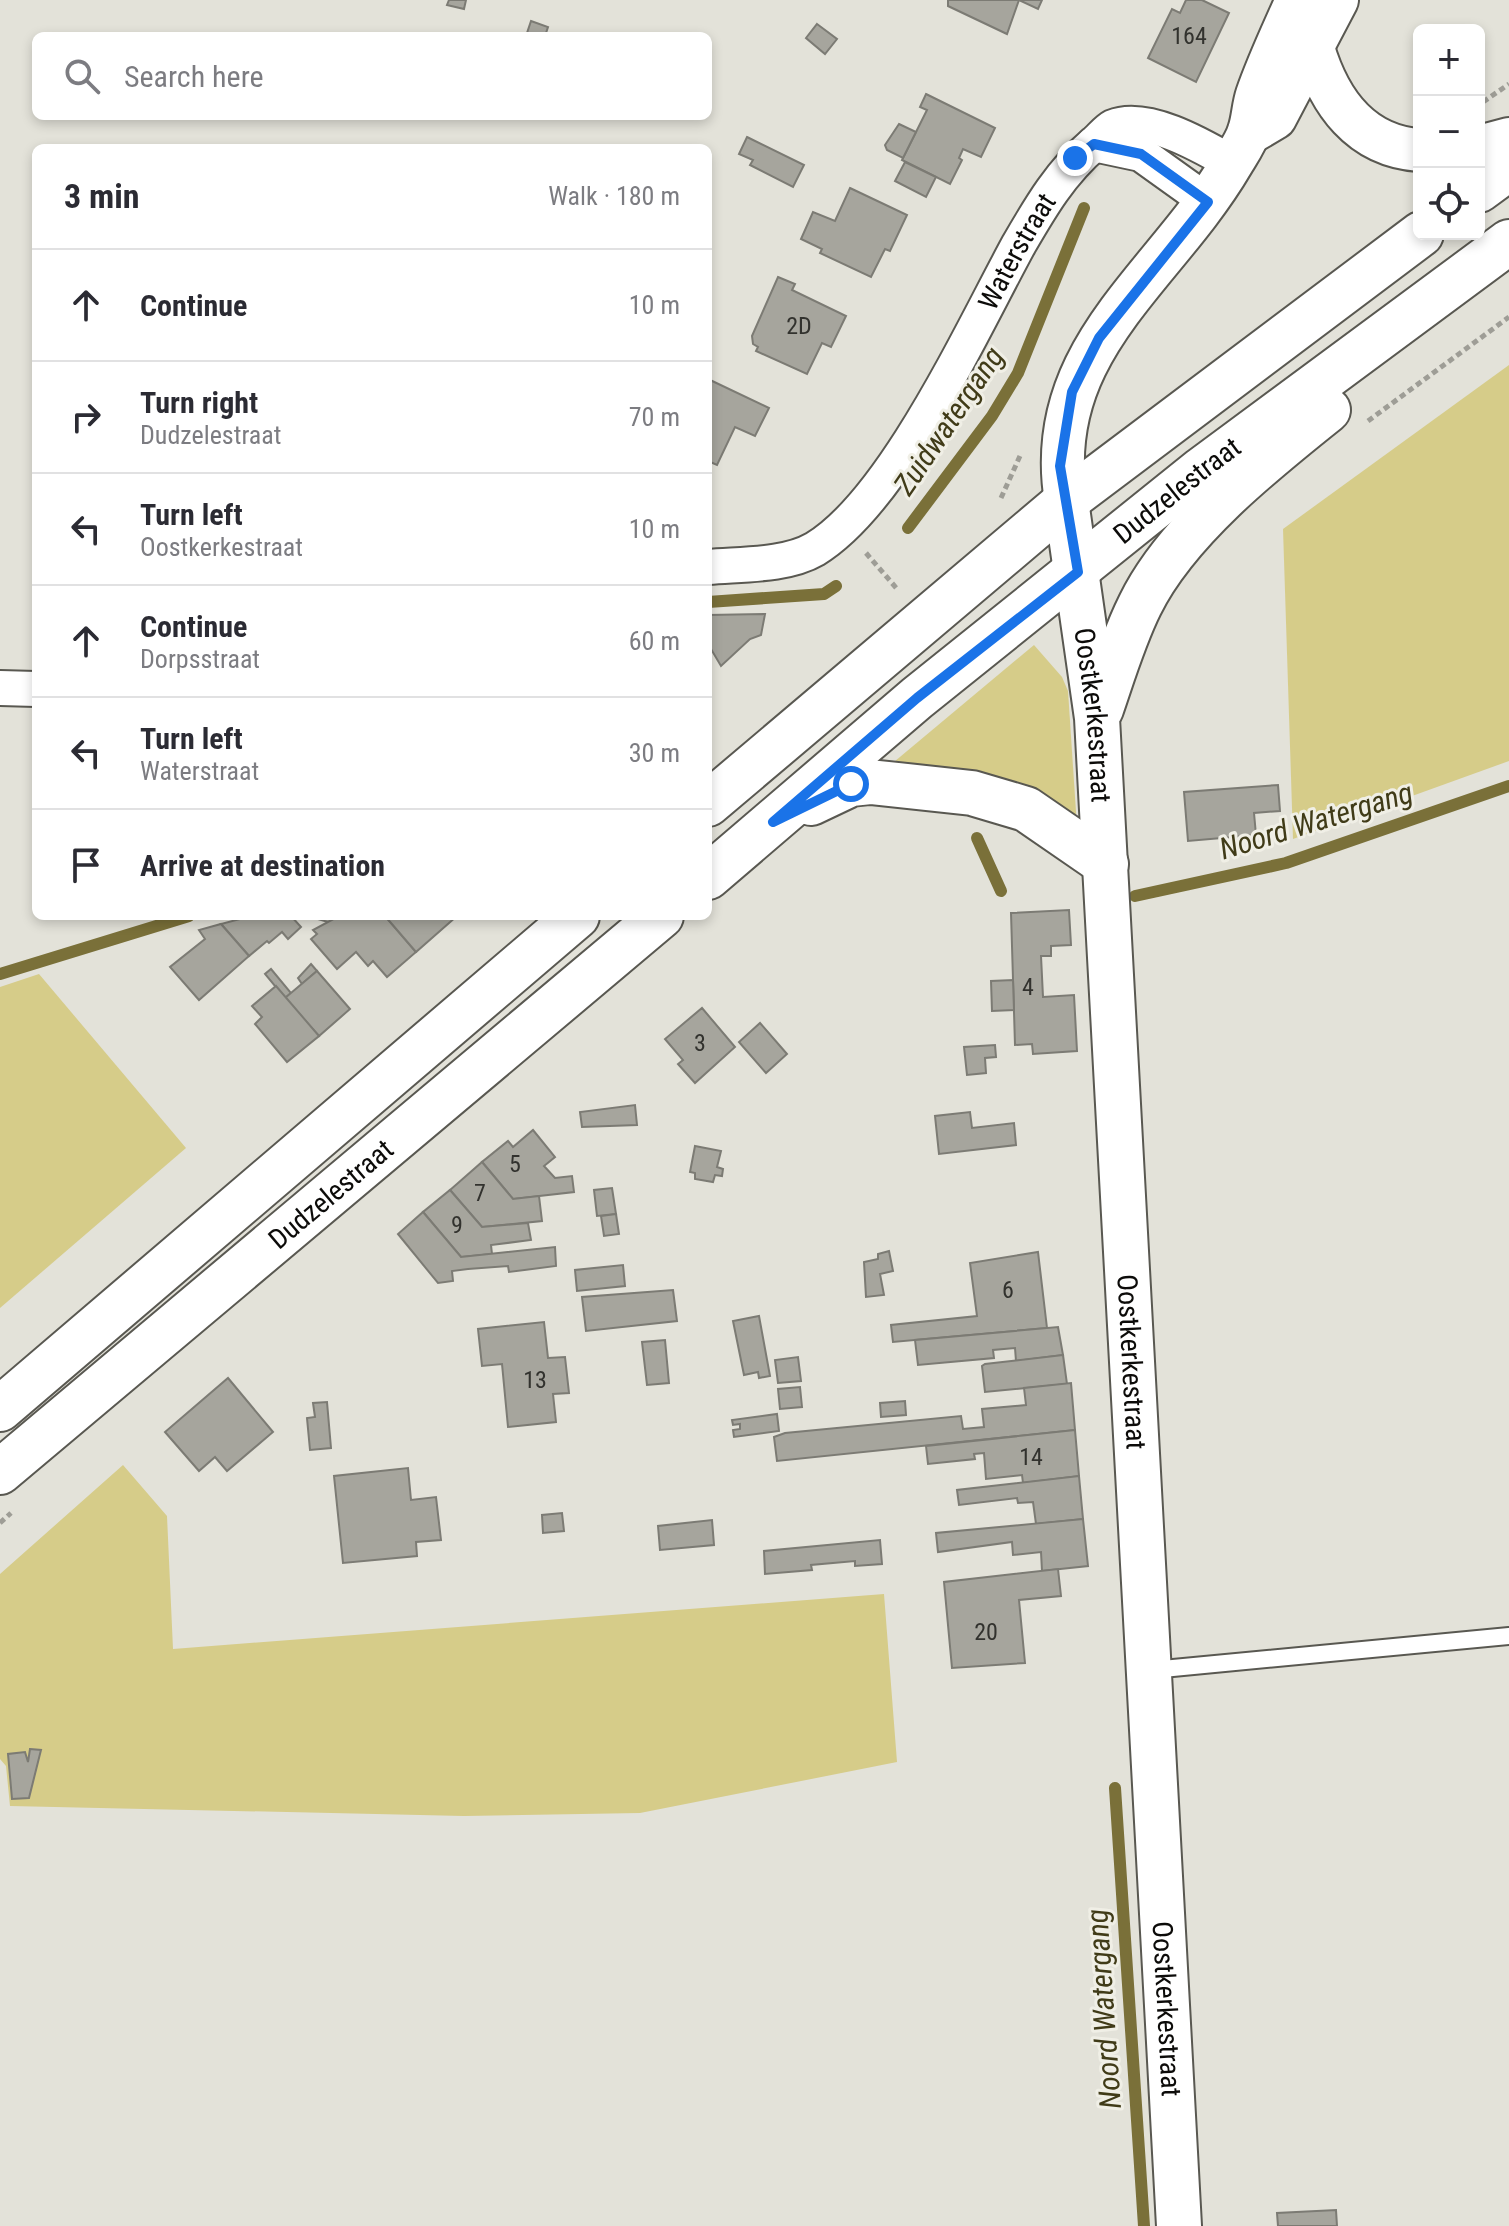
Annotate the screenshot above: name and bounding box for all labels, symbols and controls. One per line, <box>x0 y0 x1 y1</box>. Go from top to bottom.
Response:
house number: 164 <box>1171 22 1207 50</box>
map controls <box>1413 24 1485 240</box>
button: + <box>1413 24 1485 96</box>
search box <box>32 32 712 120</box>
icon: search <box>60 54 104 98</box>
text: Search here <box>124 59 264 94</box>
button: − <box>1413 96 1485 168</box>
route end <box>1057 140 1093 176</box>
button: locate <box>1413 168 1485 240</box>
text: 3 min <box>64 176 140 216</box>
text: Walk · 180 m <box>548 181 680 211</box>
street label: Waterstraat <box>971 187 1063 315</box>
icon: ahead <box>64 283 108 327</box>
text: Continue <box>140 288 247 323</box>
text: 10 m <box>629 290 680 320</box>
house number: 2D <box>786 312 812 340</box>
water label: Zuidwatergang <box>886 340 1011 502</box>
text: Turn right <box>140 385 258 420</box>
icon: right <box>64 395 108 439</box>
text: 70 m <box>629 402 680 432</box>
text: Dudzelestraat <box>140 420 281 450</box>
street label: Dudzelestraat <box>1107 430 1247 551</box>
text: Turn left <box>140 497 243 532</box>
icon: left <box>64 507 108 551</box>
text: 10 m <box>629 514 680 544</box>
text: Oostkerkestraat <box>140 532 303 562</box>
text: Continue <box>140 609 247 644</box>
icon: ahead <box>64 619 108 663</box>
text: 60 m <box>629 626 680 656</box>
street label: Oostkerkestraat <box>1067 626 1118 803</box>
text: Dorpsstraat <box>140 644 260 674</box>
text: Turn left <box>140 721 243 756</box>
icon: left <box>64 731 108 775</box>
text: 30 m <box>629 738 680 768</box>
text: Waterstraat <box>140 756 259 786</box>
route start <box>833 766 869 802</box>
water label: Noord Watergang <box>1215 775 1417 867</box>
icon: arrive <box>64 843 108 887</box>
text: Arrive at destination <box>140 848 385 883</box>
house number: 4 <box>1022 973 1034 1001</box>
house number: 3 <box>694 1029 706 1057</box>
street label: Dudzelestraat <box>262 1133 400 1256</box>
house number: 5 <box>509 1150 521 1178</box>
house number: 7 <box>474 1179 486 1207</box>
house number: 9 <box>451 1211 463 1239</box>
street label: Oostkerkestraat <box>1110 1273 1153 1450</box>
house number: 6 <box>1002 1276 1014 1304</box>
house number: 13 <box>523 1366 547 1394</box>
house number: 14 <box>1019 1443 1043 1471</box>
house number: 20 <box>974 1618 998 1646</box>
water label: Noord Watergang <box>1079 1908 1128 2110</box>
street label: Oostkerkestraat <box>1145 1920 1188 2098</box>

